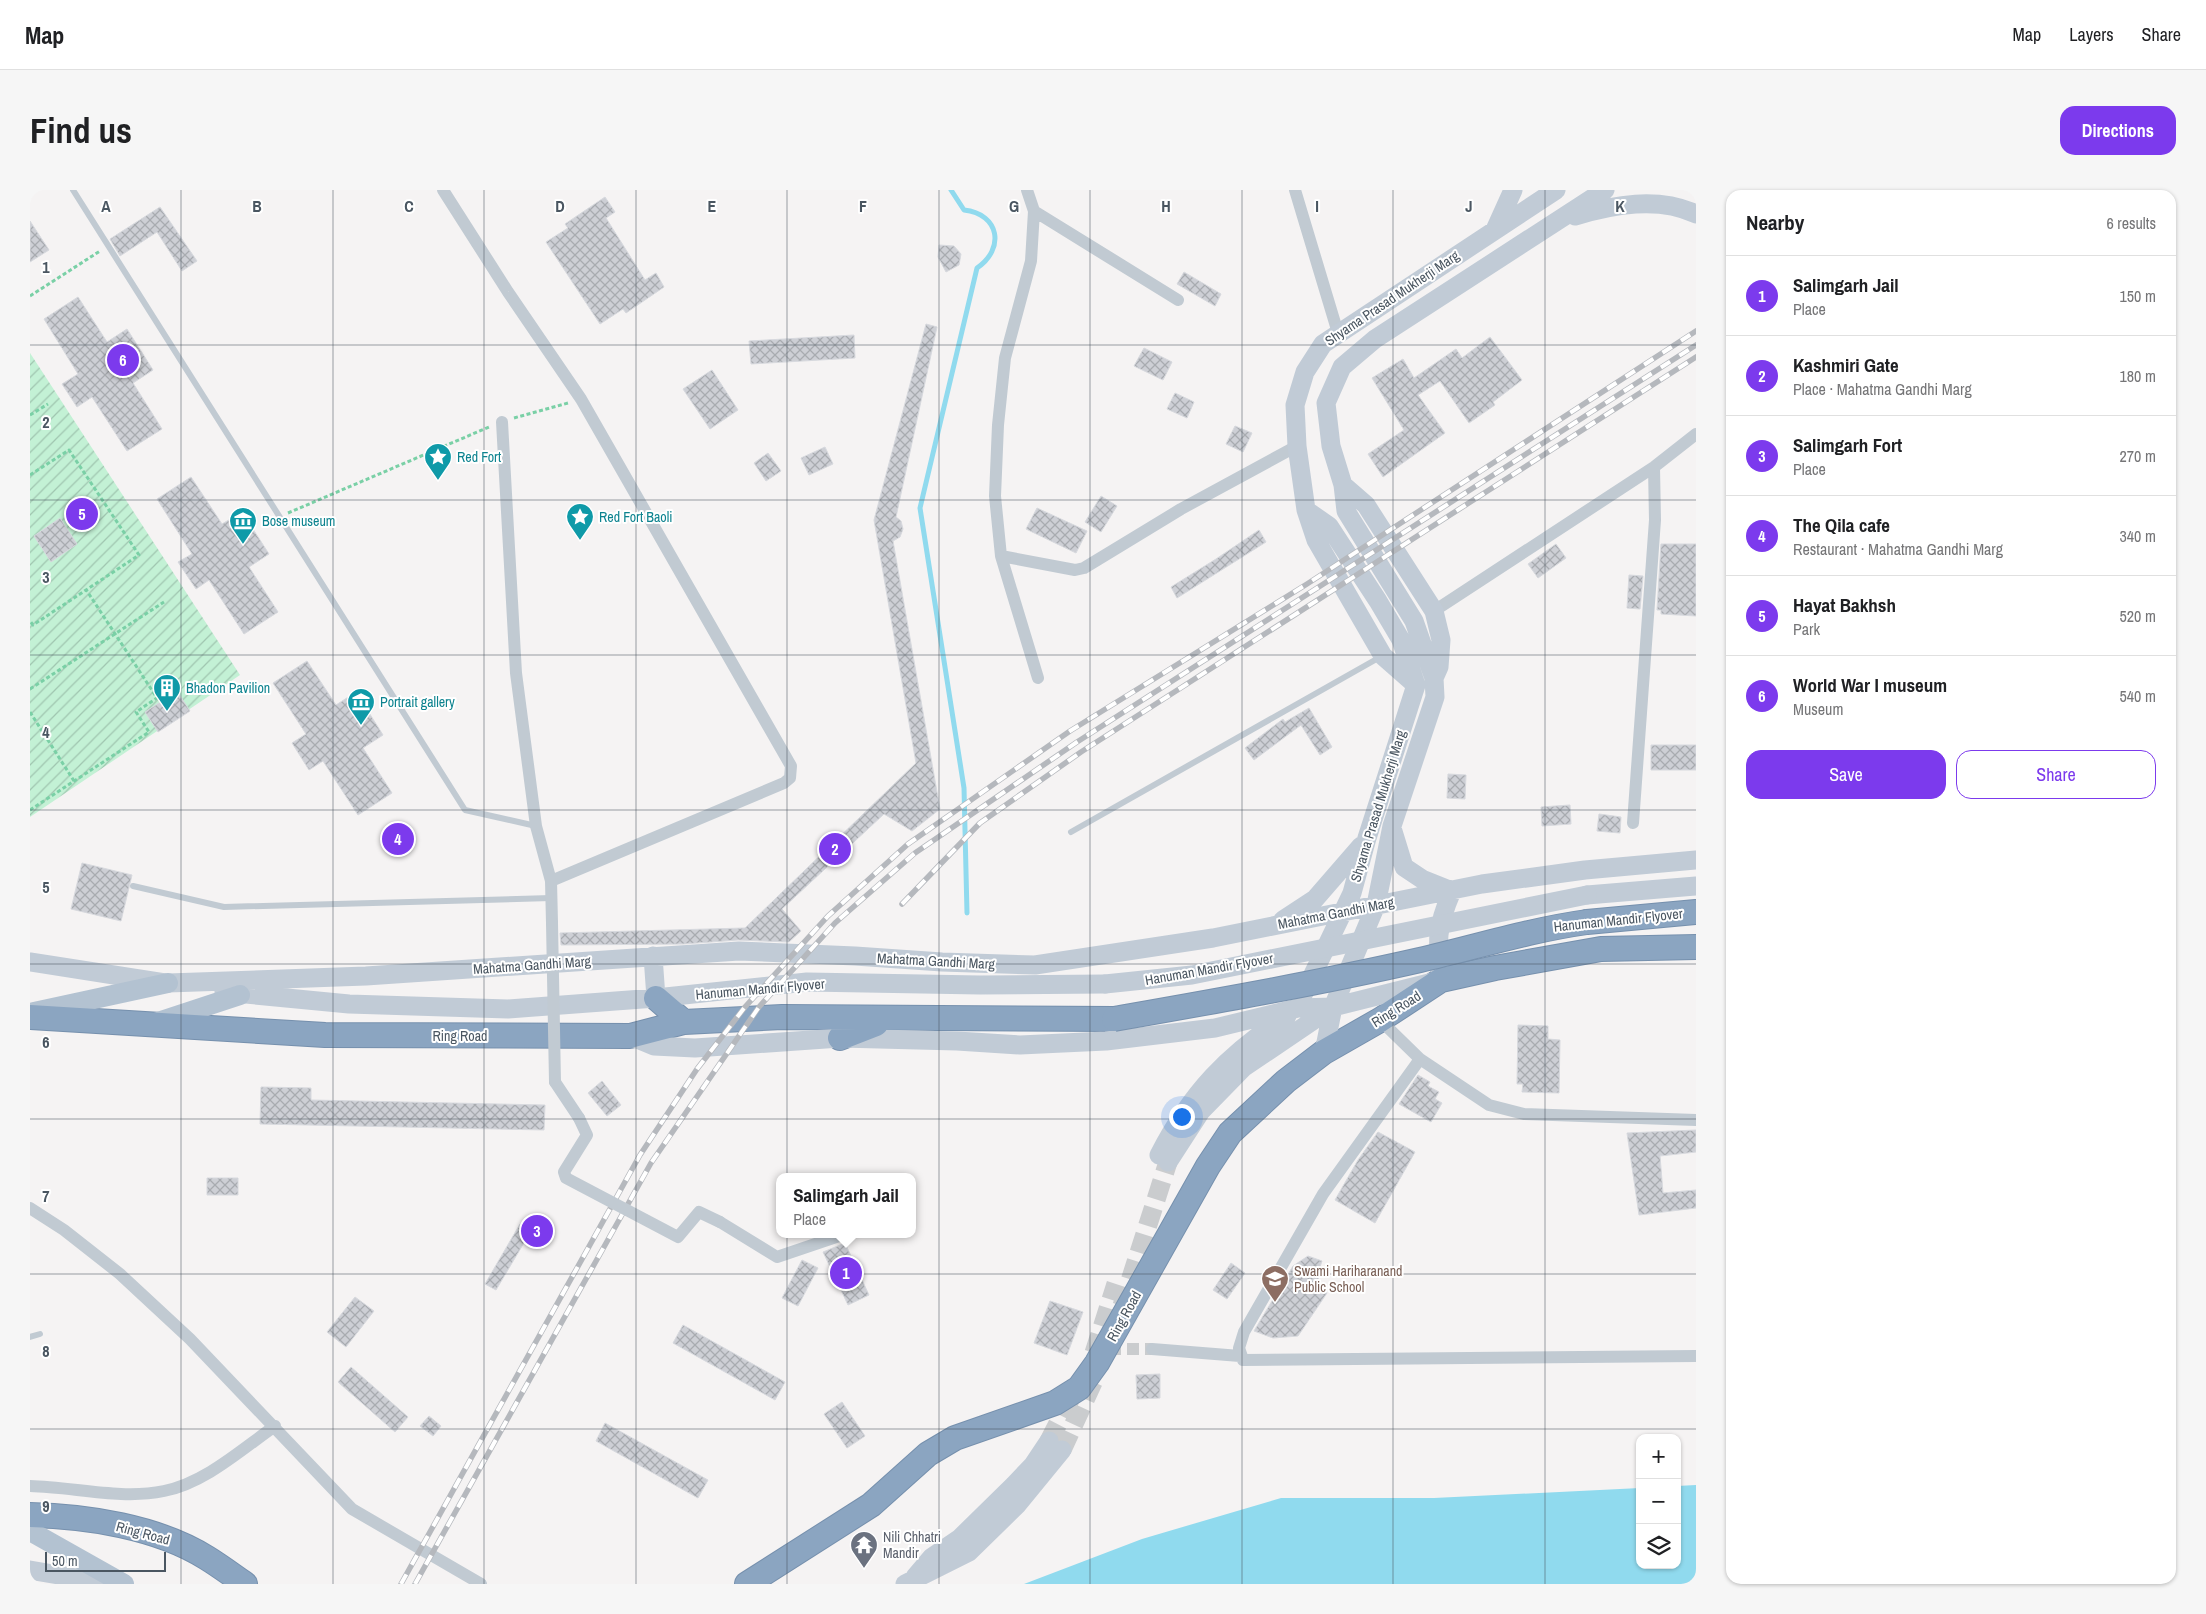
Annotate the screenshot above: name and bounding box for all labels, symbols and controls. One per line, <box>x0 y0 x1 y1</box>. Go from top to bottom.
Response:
text: Map <box>25 19 64 51</box>
text: Map <box>2013 22 2041 47</box>
text: Layers <box>2069 22 2114 47</box>
text: Share <box>2142 22 2181 47</box>
button: Directions <box>2060 106 2176 155</box>
text: Find us <box>30 107 132 154</box>
text: A <box>101 195 111 217</box>
text: B <box>252 195 262 217</box>
text: C <box>404 195 414 217</box>
text: D <box>555 195 565 217</box>
text: E <box>708 195 717 217</box>
text: F <box>859 195 867 217</box>
text: G <box>1009 195 1019 217</box>
text: H <box>1161 195 1171 217</box>
text: I <box>1315 195 1319 217</box>
text: J <box>1465 195 1473 217</box>
text: K <box>1615 195 1625 217</box>
text: Nearby <box>1746 208 1804 237</box>
text: 6 results <box>2106 212 2156 234</box>
street label: Shyama Prasad Mukherji Marg <box>1321 246 1463 350</box>
text: 1 <box>42 256 50 278</box>
text: Salimgarh Jail <box>1793 272 1899 298</box>
text: 1 <box>1758 285 1766 307</box>
text: 150 m <box>2120 285 2156 307</box>
text: Place <box>1793 298 1826 320</box>
pin: 6 <box>107 341 139 379</box>
text: Kashmiri Gate <box>1793 352 1899 378</box>
text: 2 <box>1758 365 1766 387</box>
text: 180 m <box>2120 365 2156 387</box>
text: Place · Mahatma Gandhi Marg <box>1793 378 1972 400</box>
text: 2 <box>42 411 50 433</box>
text: Salimgarh Fort <box>1793 432 1902 458</box>
place icon: Red Fort <box>423 442 453 481</box>
text: 3 <box>1758 445 1766 467</box>
text: 270 m <box>2120 445 2156 467</box>
place label: Red Fort <box>457 448 501 466</box>
text: Place <box>1793 458 1826 480</box>
pin: 5 <box>66 495 98 533</box>
place icon: Red Fort Baoli <box>565 502 595 541</box>
museum icon: Bose museum <box>228 506 258 545</box>
place label: Red Fort Baoli <box>599 508 672 526</box>
place label: Bose museum <box>262 512 335 530</box>
text: The Qila cafe <box>1793 512 1890 538</box>
text: 4 <box>1758 525 1766 547</box>
text: 340 m <box>2120 525 2156 547</box>
text: Restaurant · Mahatma Gandhi Marg <box>1793 538 2003 560</box>
text: 3 <box>42 566 50 588</box>
text: Hayat Bakhsh <box>1793 592 1896 618</box>
text: 5 <box>1758 605 1766 627</box>
text: 520 m <box>2120 605 2156 627</box>
text: Park <box>1793 618 1820 640</box>
text: World War I museum <box>1793 672 1947 698</box>
building icon: Bhadon Pavilion <box>152 673 182 712</box>
place label: Bhadon Pavilion <box>186 679 270 697</box>
text: 6 <box>1758 685 1766 707</box>
text: 540 m <box>2120 685 2156 707</box>
museum icon: Portrait gallery <box>346 687 376 726</box>
place label: Portrait gallery <box>380 693 455 711</box>
text: Museum <box>1793 698 1843 720</box>
text: 4 <box>42 721 50 743</box>
street label: Shyama Prasad Mukherji Marg <box>1346 727 1410 884</box>
button: Save <box>1746 750 1946 799</box>
button: Share <box>1956 750 2156 799</box>
pin: 4 <box>382 820 414 858</box>
pin: 2 <box>819 830 851 868</box>
text: 5 <box>42 876 50 898</box>
street label: Mahatma Gandhi Marg <box>1276 893 1396 933</box>
street label: Hanuman Mandir Flyover <box>1553 904 1684 936</box>
street label: Mahatma Gandhi Marg <box>877 949 996 973</box>
street label: Hanuman Mandir Flyover <box>1144 949 1275 989</box>
street label: Mahatma Gandhi Marg <box>472 952 592 978</box>
street label: Hanuman Mandir Flyover <box>695 974 825 1004</box>
street label: Ring Road <box>1368 987 1424 1031</box>
street label: Ring Road <box>433 1027 487 1045</box>
text: 6 <box>42 1031 50 1053</box>
your location <box>1169 1104 1195 1130</box>
popup <box>776 1173 916 1238</box>
text: Salimgarh Jail <box>793 1182 899 1208</box>
text: 7 <box>42 1185 50 1207</box>
text: Place <box>793 1208 826 1230</box>
pin: 3 <box>521 1212 553 1250</box>
pin: 1 <box>830 1254 862 1292</box>
place label: Swami Hariharanand Public School <box>1294 1262 1402 1296</box>
school or university icon: Swami Hariharanand Public School <box>1260 1264 1290 1303</box>
street label: Ring Road <box>1103 1288 1145 1344</box>
text: 8 <box>42 1340 50 1362</box>
map controls <box>1636 1434 1681 1569</box>
button: + <box>1636 1434 1681 1479</box>
button: − <box>1636 1479 1681 1524</box>
text: 9 <box>42 1495 50 1517</box>
street label: Ring Road <box>114 1517 172 1549</box>
button: layers <box>1636 1524 1681 1569</box>
place label: Nili Chhatri Mandir <box>883 1528 941 1562</box>
temple icon: Nili Chhatri Mandir <box>849 1530 879 1569</box>
scale bar <box>45 1549 166 1572</box>
text: 50 m <box>52 1552 78 1570</box>

